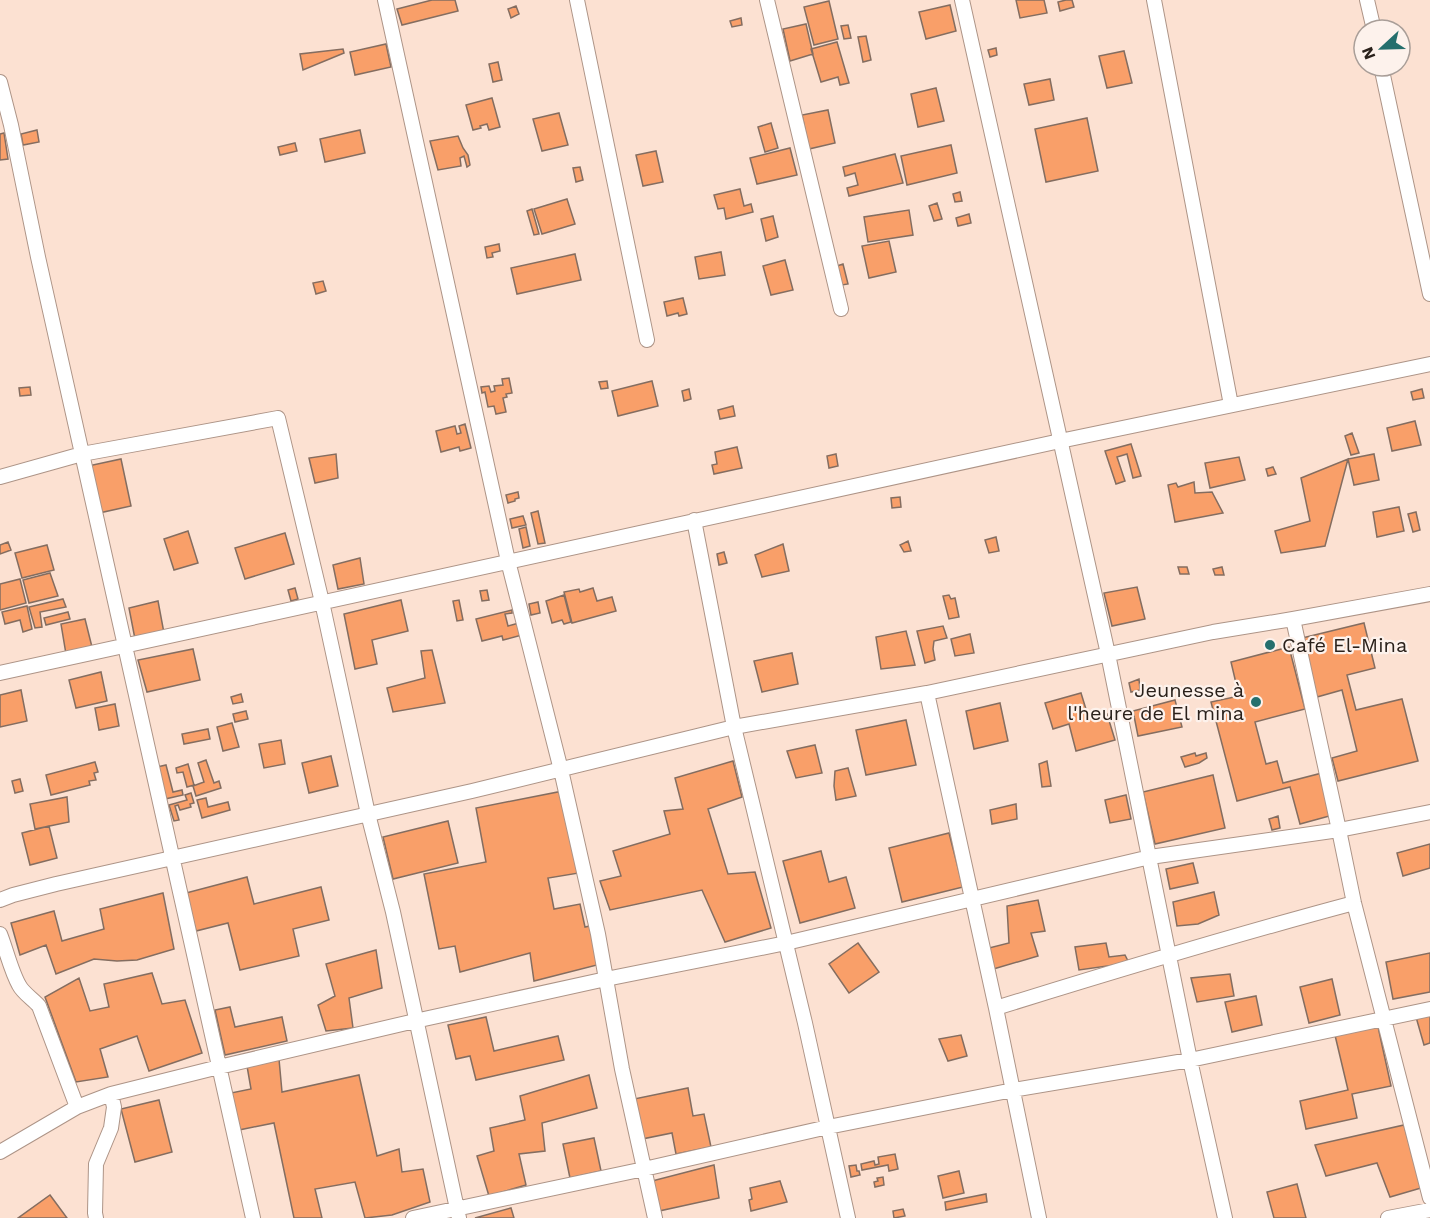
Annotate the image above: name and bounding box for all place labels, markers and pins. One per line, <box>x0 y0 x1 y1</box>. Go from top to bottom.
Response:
place label: Café El-Mina <box>1282 633 1407 657</box>
marker: Café El-Mina <box>1263 638 1277 652</box>
place label: Jeunesse à l'heure de El mina <box>1067 678 1244 725</box>
marker: Jeunesse à l'heure de El mina <box>1249 695 1263 709</box>

